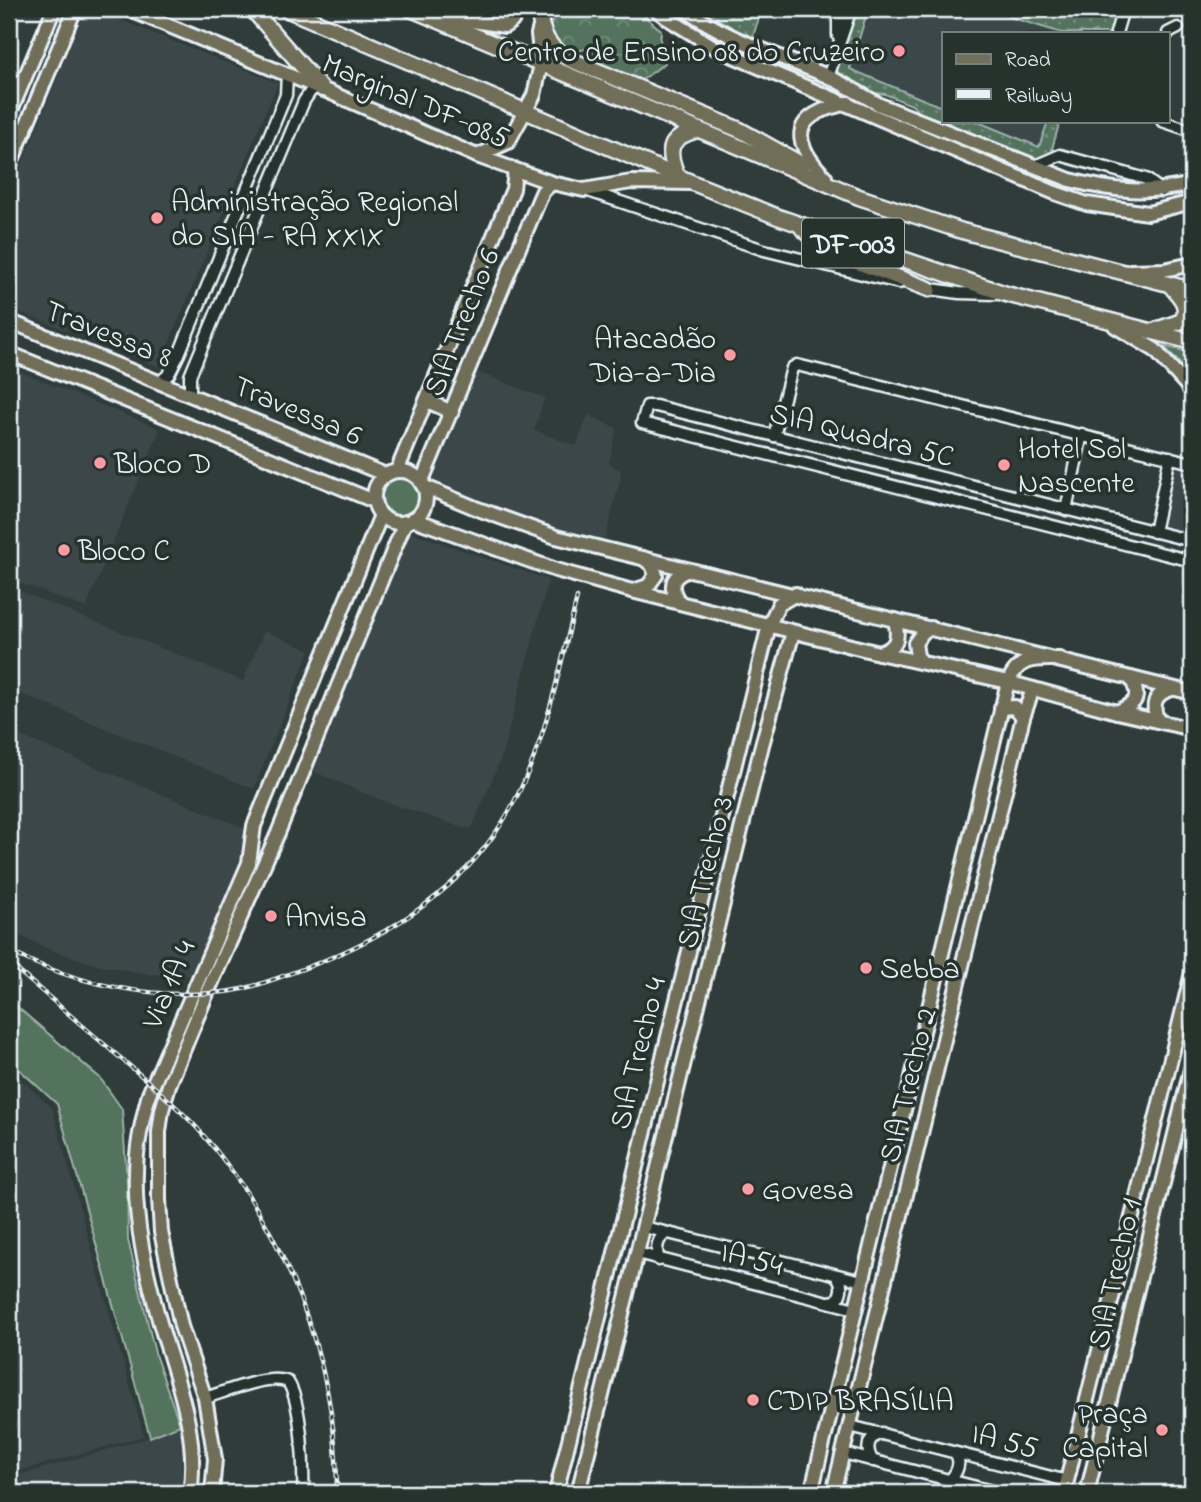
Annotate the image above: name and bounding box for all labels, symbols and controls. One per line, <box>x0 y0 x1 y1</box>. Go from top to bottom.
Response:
place label: Centro de Ensino 08 do Cruzeiro <box>498 32 885 76</box>
legend <box>942 32 1170 122</box>
marker: Centro de Ensino 08 do Cruzeiro <box>891 43 907 59</box>
street label: Marginal DF-085 <box>314 44 515 162</box>
text: Road <box>1005 46 1051 76</box>
text: Railway <box>1005 82 1072 114</box>
place label: Administração Regional do SIA - RA XXIX <box>171 182 458 260</box>
marker: Administração Regional do SIA - RA XXIX <box>149 210 165 226</box>
road number: DF-003 <box>802 218 904 268</box>
street label: SIA Trecho 6 <box>414 243 513 404</box>
street label: Travessa 8 <box>37 290 178 381</box>
place label: Atacadão Dia-a-Dia <box>589 319 716 397</box>
marker: Atacadão Dia-a-Dia <box>722 347 738 363</box>
street label: Travessa 6 <box>226 366 368 460</box>
street label: SIA Quadra 5C <box>765 393 958 481</box>
place label: Hotel Sol Nascente <box>1018 429 1135 507</box>
place label: Bloco D <box>113 444 211 488</box>
marker: Bloco D <box>92 455 108 471</box>
marker: Hotel Sol Nascente <box>996 457 1012 473</box>
place label: Bloco C <box>77 531 170 575</box>
marker: Bloco C <box>56 542 72 558</box>
street label: SIA Trecho 3 <box>667 792 747 953</box>
place label: Anvisa <box>285 897 367 941</box>
marker: Anvisa <box>263 908 279 924</box>
street label: Via 1A 4 <box>132 934 209 1037</box>
place label: Sebba <box>880 949 960 993</box>
marker: Sebba <box>858 960 874 976</box>
street label: SIA Trecho 4 <box>600 973 680 1134</box>
street label: SIA Trecho 2 <box>869 1004 950 1168</box>
place label: Govesa <box>762 1170 854 1214</box>
marker: Govesa <box>740 1181 756 1197</box>
street label: SIA Trecho 1 <box>1078 1194 1156 1353</box>
street label: IA 54 <box>716 1232 787 1290</box>
place label: CDIP BRASÍLIA <box>767 1381 954 1425</box>
marker: CDIP BRASÍLIA <box>745 1392 761 1408</box>
place label: Praça Capital <box>1062 1394 1148 1472</box>
street label: IA 55 <box>966 1413 1042 1472</box>
marker: Praça Capital <box>1154 1422 1170 1438</box>

